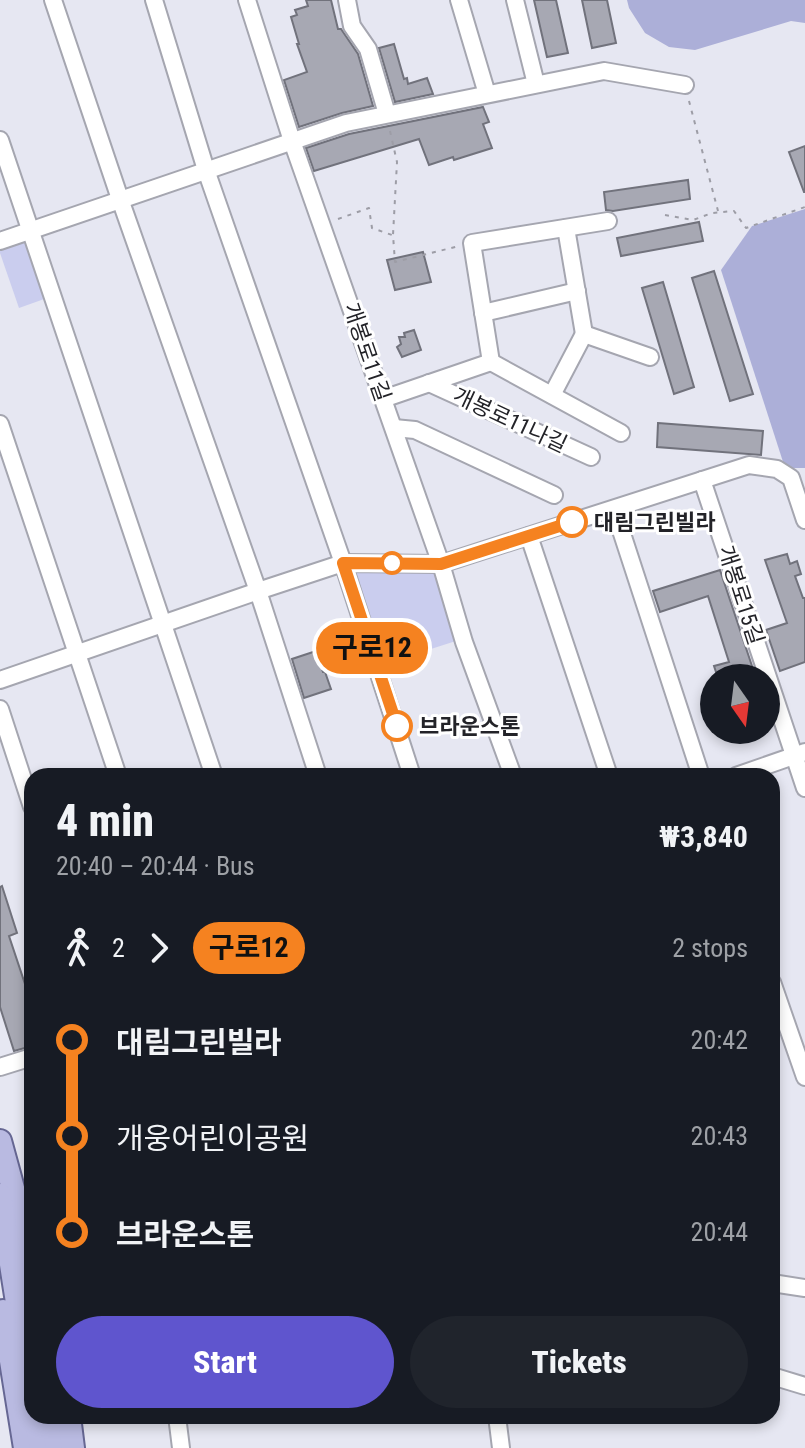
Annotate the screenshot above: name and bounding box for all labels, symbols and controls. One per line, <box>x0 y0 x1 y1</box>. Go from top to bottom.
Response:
street label: 개봉로11길 <box>338 299 396 405</box>
street label: 개봉로11나길 <box>449 383 571 457</box>
marker: 대림그린빌라 <box>557 507 587 537</box>
place label: 대림그린빌라 <box>594 510 715 535</box>
street label: 개봉로15길 <box>713 542 769 648</box>
unlabelled marker <box>381 552 403 574</box>
line badge: 구로12 <box>316 622 428 674</box>
text: 구로12 <box>332 631 412 664</box>
north arrow <box>700 664 780 744</box>
map controls <box>700 664 780 744</box>
marker: 브라운스톤 <box>382 711 412 741</box>
place label: 브라운스톤 <box>419 714 520 739</box>
text: 4 min <box>56 795 154 847</box>
text: ₩3,840 <box>659 819 748 854</box>
text: 20:40 – 20:44 · Bus <box>56 851 255 881</box>
icon: walk <box>56 926 100 970</box>
icon: forward <box>137 926 181 970</box>
text: 구로12 <box>209 931 289 964</box>
text: 2 <box>112 933 125 963</box>
text: 2 stops <box>672 933 748 963</box>
text: 대림그린빌라 <box>116 1025 282 1060</box>
text: 20:42 <box>691 1025 748 1055</box>
text: 개웅어린이공원 <box>116 1121 309 1156</box>
text: 20:43 <box>691 1121 748 1151</box>
text: 브라운스톤 <box>116 1217 254 1252</box>
text: 20:44 <box>691 1217 748 1247</box>
button: Start <box>56 1316 394 1408</box>
button: Tickets <box>410 1316 748 1408</box>

